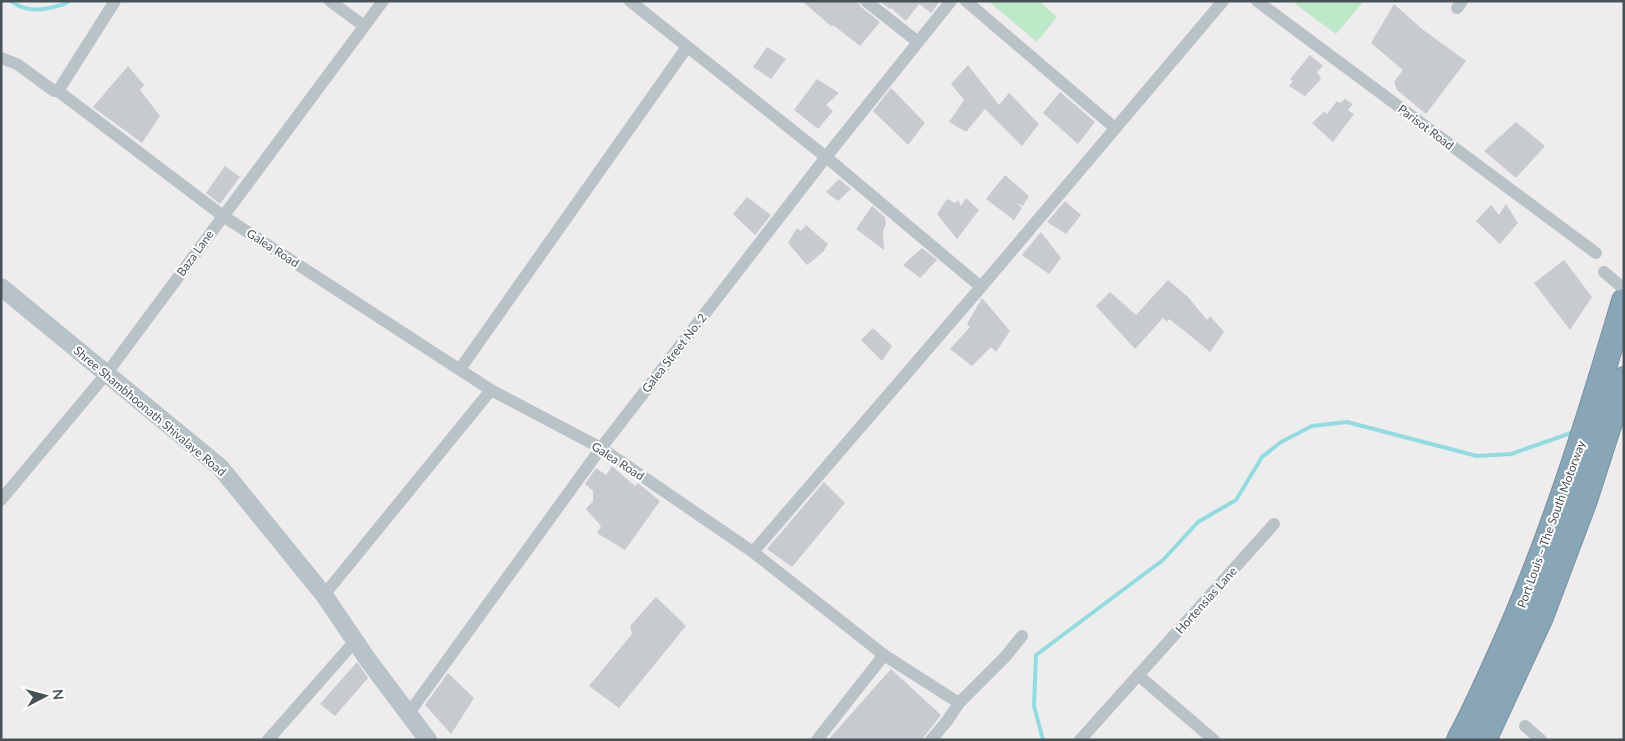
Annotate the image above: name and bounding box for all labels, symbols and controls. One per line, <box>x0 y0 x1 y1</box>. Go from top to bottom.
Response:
street label: Parisot Road <box>1395 101 1457 153</box>
street label: Galea Road <box>244 226 302 270</box>
street label: Baza Lane <box>173 227 217 279</box>
street label: Galea Street No. 2 <box>638 310 710 396</box>
street label: Shree Shambhoonath Shivalaye Road <box>71 343 229 479</box>
street label: Port Louis – The South Motorway <box>1514 437 1589 610</box>
street label: Galea Road <box>589 439 647 483</box>
street label: Hortensias Lane <box>1172 563 1240 637</box>
north arrow <box>20 671 70 721</box>
text: N <box>49 688 67 701</box>

